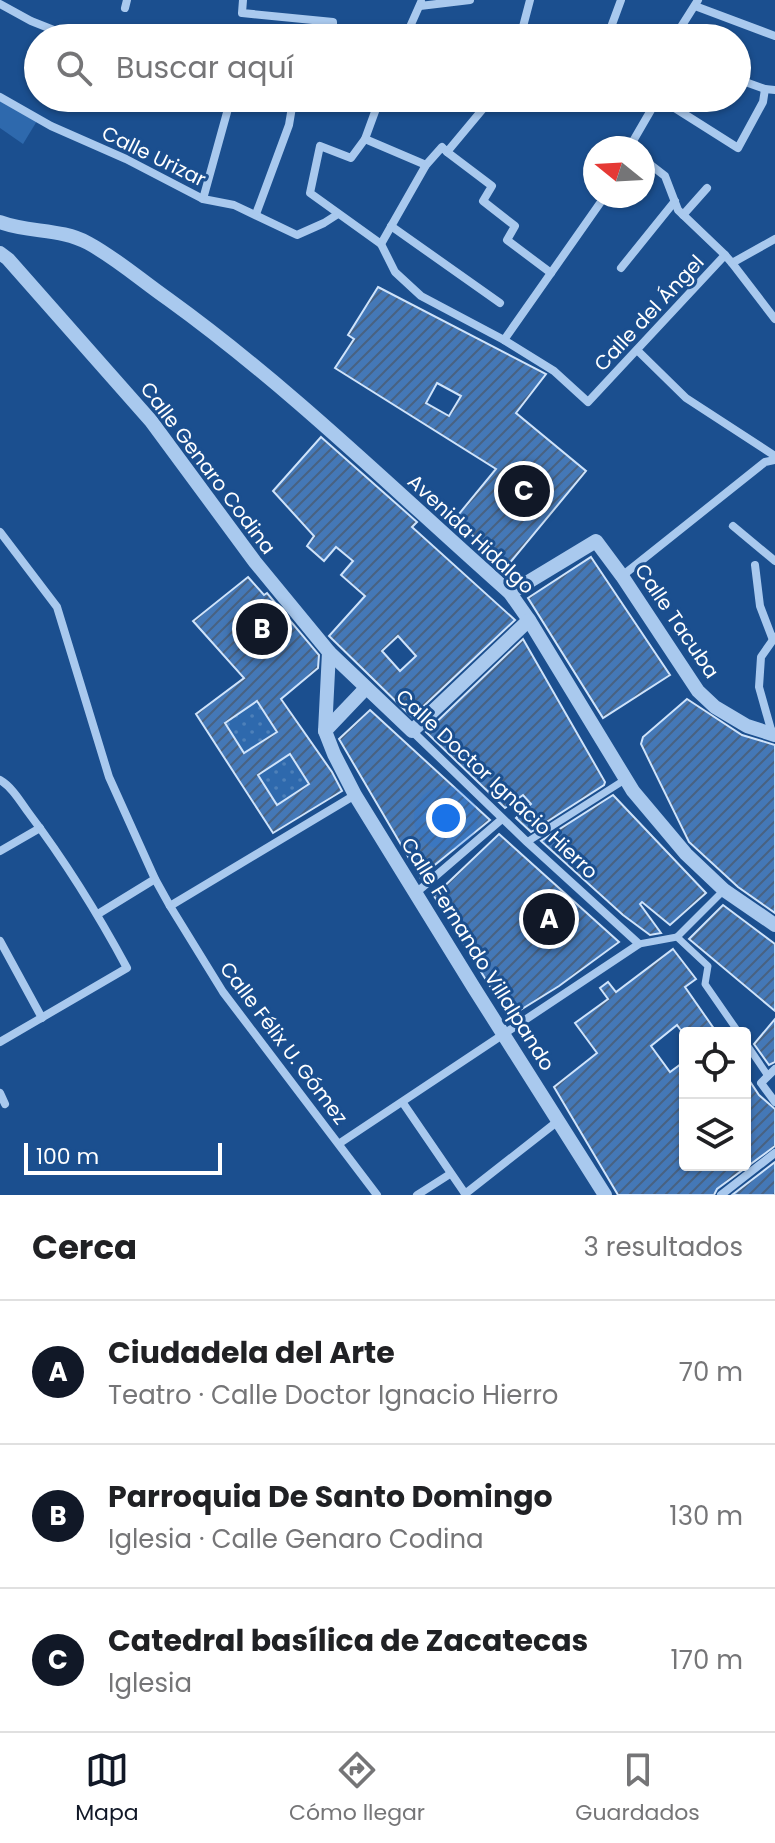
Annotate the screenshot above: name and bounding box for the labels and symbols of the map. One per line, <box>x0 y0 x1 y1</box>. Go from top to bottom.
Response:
street label: Calle Urizar <box>97 119 211 193</box>
north arrow <box>583 136 655 208</box>
street label: Calle del Ángel <box>588 249 710 377</box>
street label: Calle Genaro Codina <box>134 376 282 560</box>
pin: C <box>498 461 550 521</box>
street label: Avenida Hidalgo <box>401 468 541 600</box>
street label: Calle Tacuba <box>628 558 726 684</box>
pin: B <box>236 599 288 659</box>
street label: Calle Doctor Ignacio Hierro <box>390 683 604 885</box>
your location <box>426 798 466 838</box>
street label: Calle Fernando Villalpando <box>395 832 561 1076</box>
pin: A <box>523 889 575 949</box>
street label: Calle Félix U. Gómez <box>213 956 355 1130</box>
scale bar <box>24 1139 222 1175</box>

